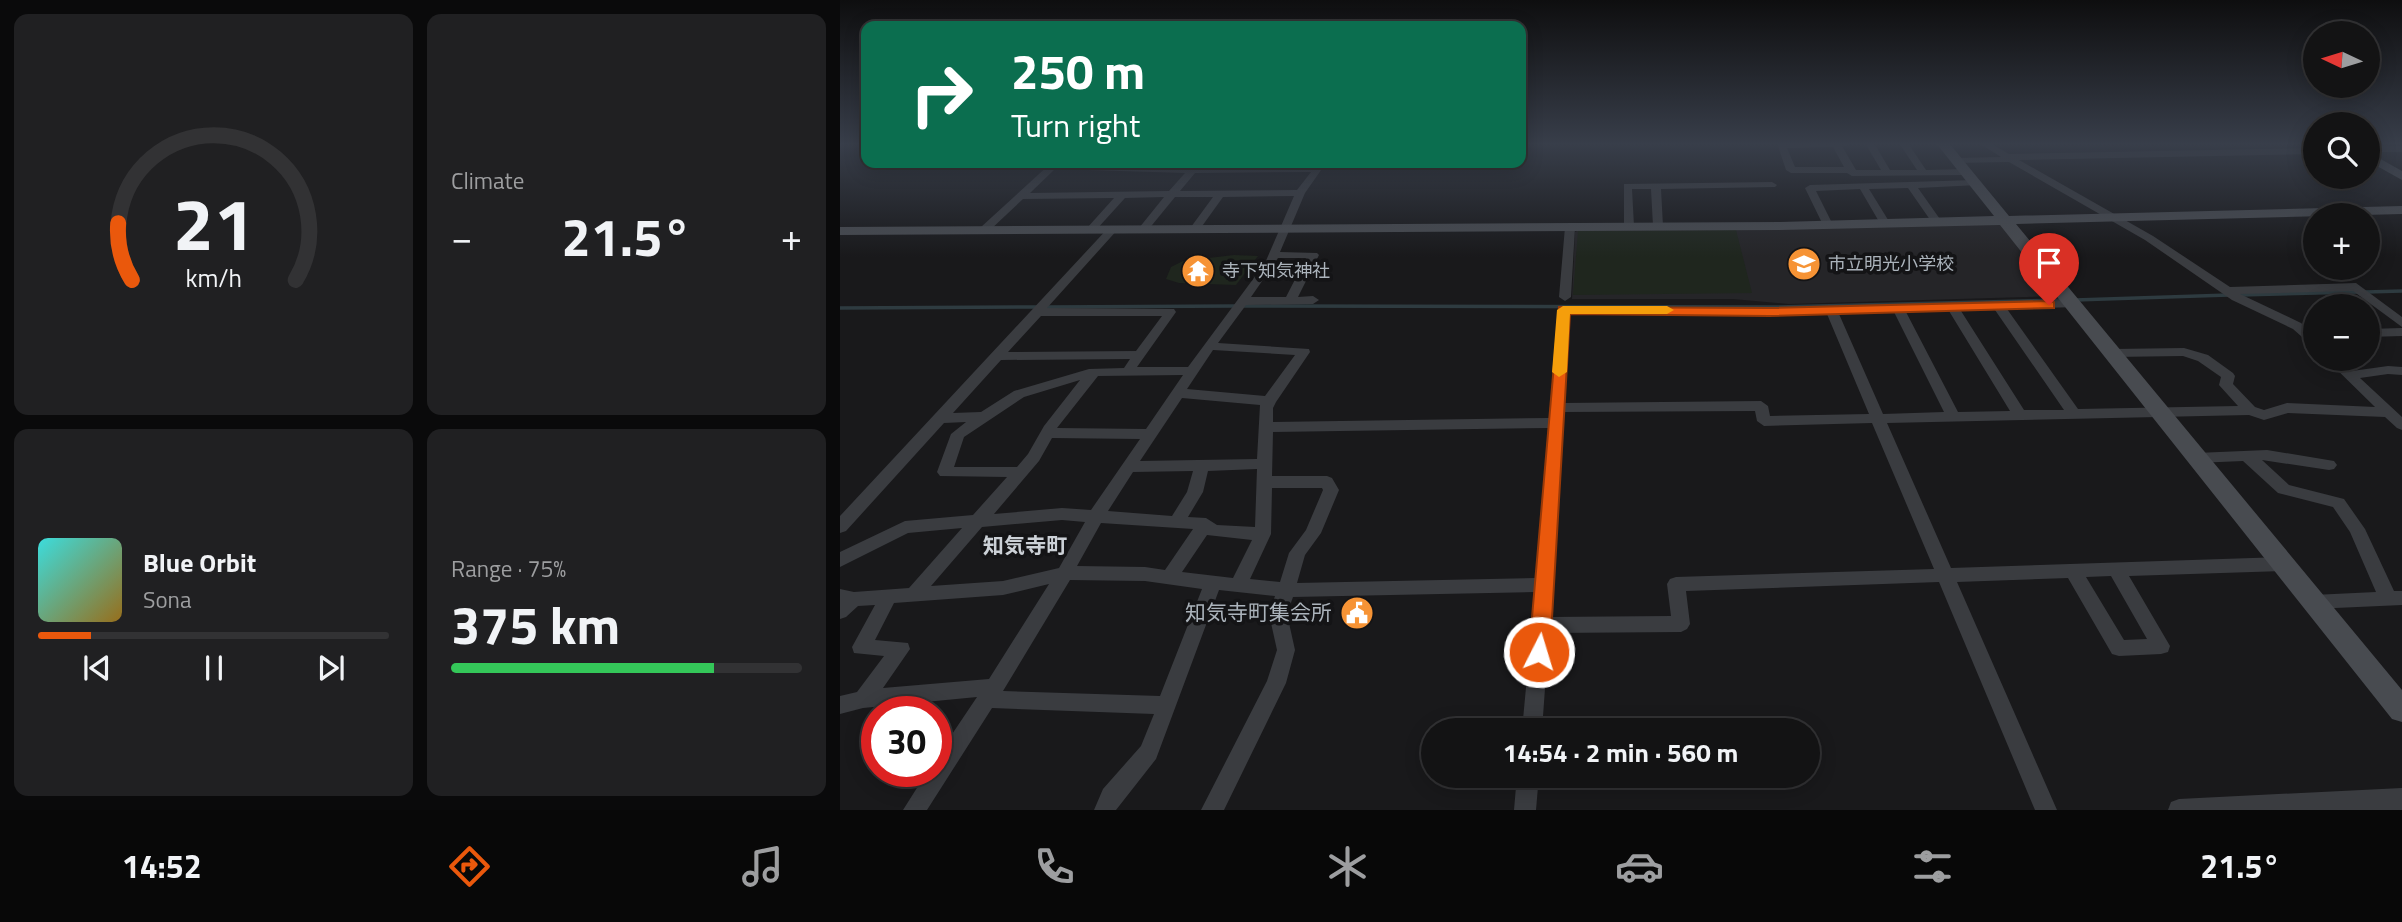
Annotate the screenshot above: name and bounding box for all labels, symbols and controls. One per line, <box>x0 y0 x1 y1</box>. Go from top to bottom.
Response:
north arrow <box>2303 21 2380 98</box>
map controls <box>2303 21 2380 371</box>
text: 250 m <box>1011 33 1145 108</box>
icon: right <box>896 49 987 140</box>
text: Turn right <box>1011 101 1140 149</box>
button: search <box>2303 112 2380 189</box>
text: Climate <box>451 163 524 198</box>
text: 21 <box>173 169 254 279</box>
text: 21.5° <box>562 197 691 276</box>
button: + <box>2303 203 2380 280</box>
text: − <box>451 208 472 266</box>
text: + <box>781 208 802 266</box>
pin <box>2019 233 2079 305</box>
icon: arrive <box>2030 244 2068 282</box>
school or university icon: 市立明光小学校 <box>1785 245 1823 283</box>
place label: 市立明光小学校 <box>1828 250 1954 277</box>
temple icon: 寺下知気神社 <box>1179 252 1217 290</box>
place label: 寺下知気神社 <box>1222 257 1330 284</box>
text: km/h <box>185 259 242 297</box>
button: − <box>2303 294 2380 371</box>
district label: 知気寺町 <box>983 529 1067 561</box>
text: Blue Orbit <box>143 543 256 582</box>
text: Range · 75% <box>451 551 566 586</box>
text: Sona <box>143 582 191 617</box>
text: 375 km <box>451 585 620 664</box>
public building icon: 知気寺町集会所 <box>1338 594 1376 632</box>
place label: 知気寺町集会所 <box>1185 596 1332 628</box>
position arrow <box>1502 615 1576 689</box>
icon: previous <box>78 649 116 687</box>
icon: pause <box>195 649 233 687</box>
icon: next <box>312 649 350 687</box>
speed limit sign: 30 <box>861 696 952 787</box>
text: 14:54 · 2 min · 560 m <box>1503 733 1738 772</box>
text: 14:52 <box>122 842 202 890</box>
icon: directions <box>445 842 494 891</box>
icon: music <box>738 842 787 891</box>
icon: phone <box>1030 842 1079 891</box>
icon: climate <box>1323 842 1372 891</box>
icon: car <box>1615 842 1664 891</box>
icon: filters <box>1908 842 1957 891</box>
text: 21.5° <box>2200 842 2280 890</box>

